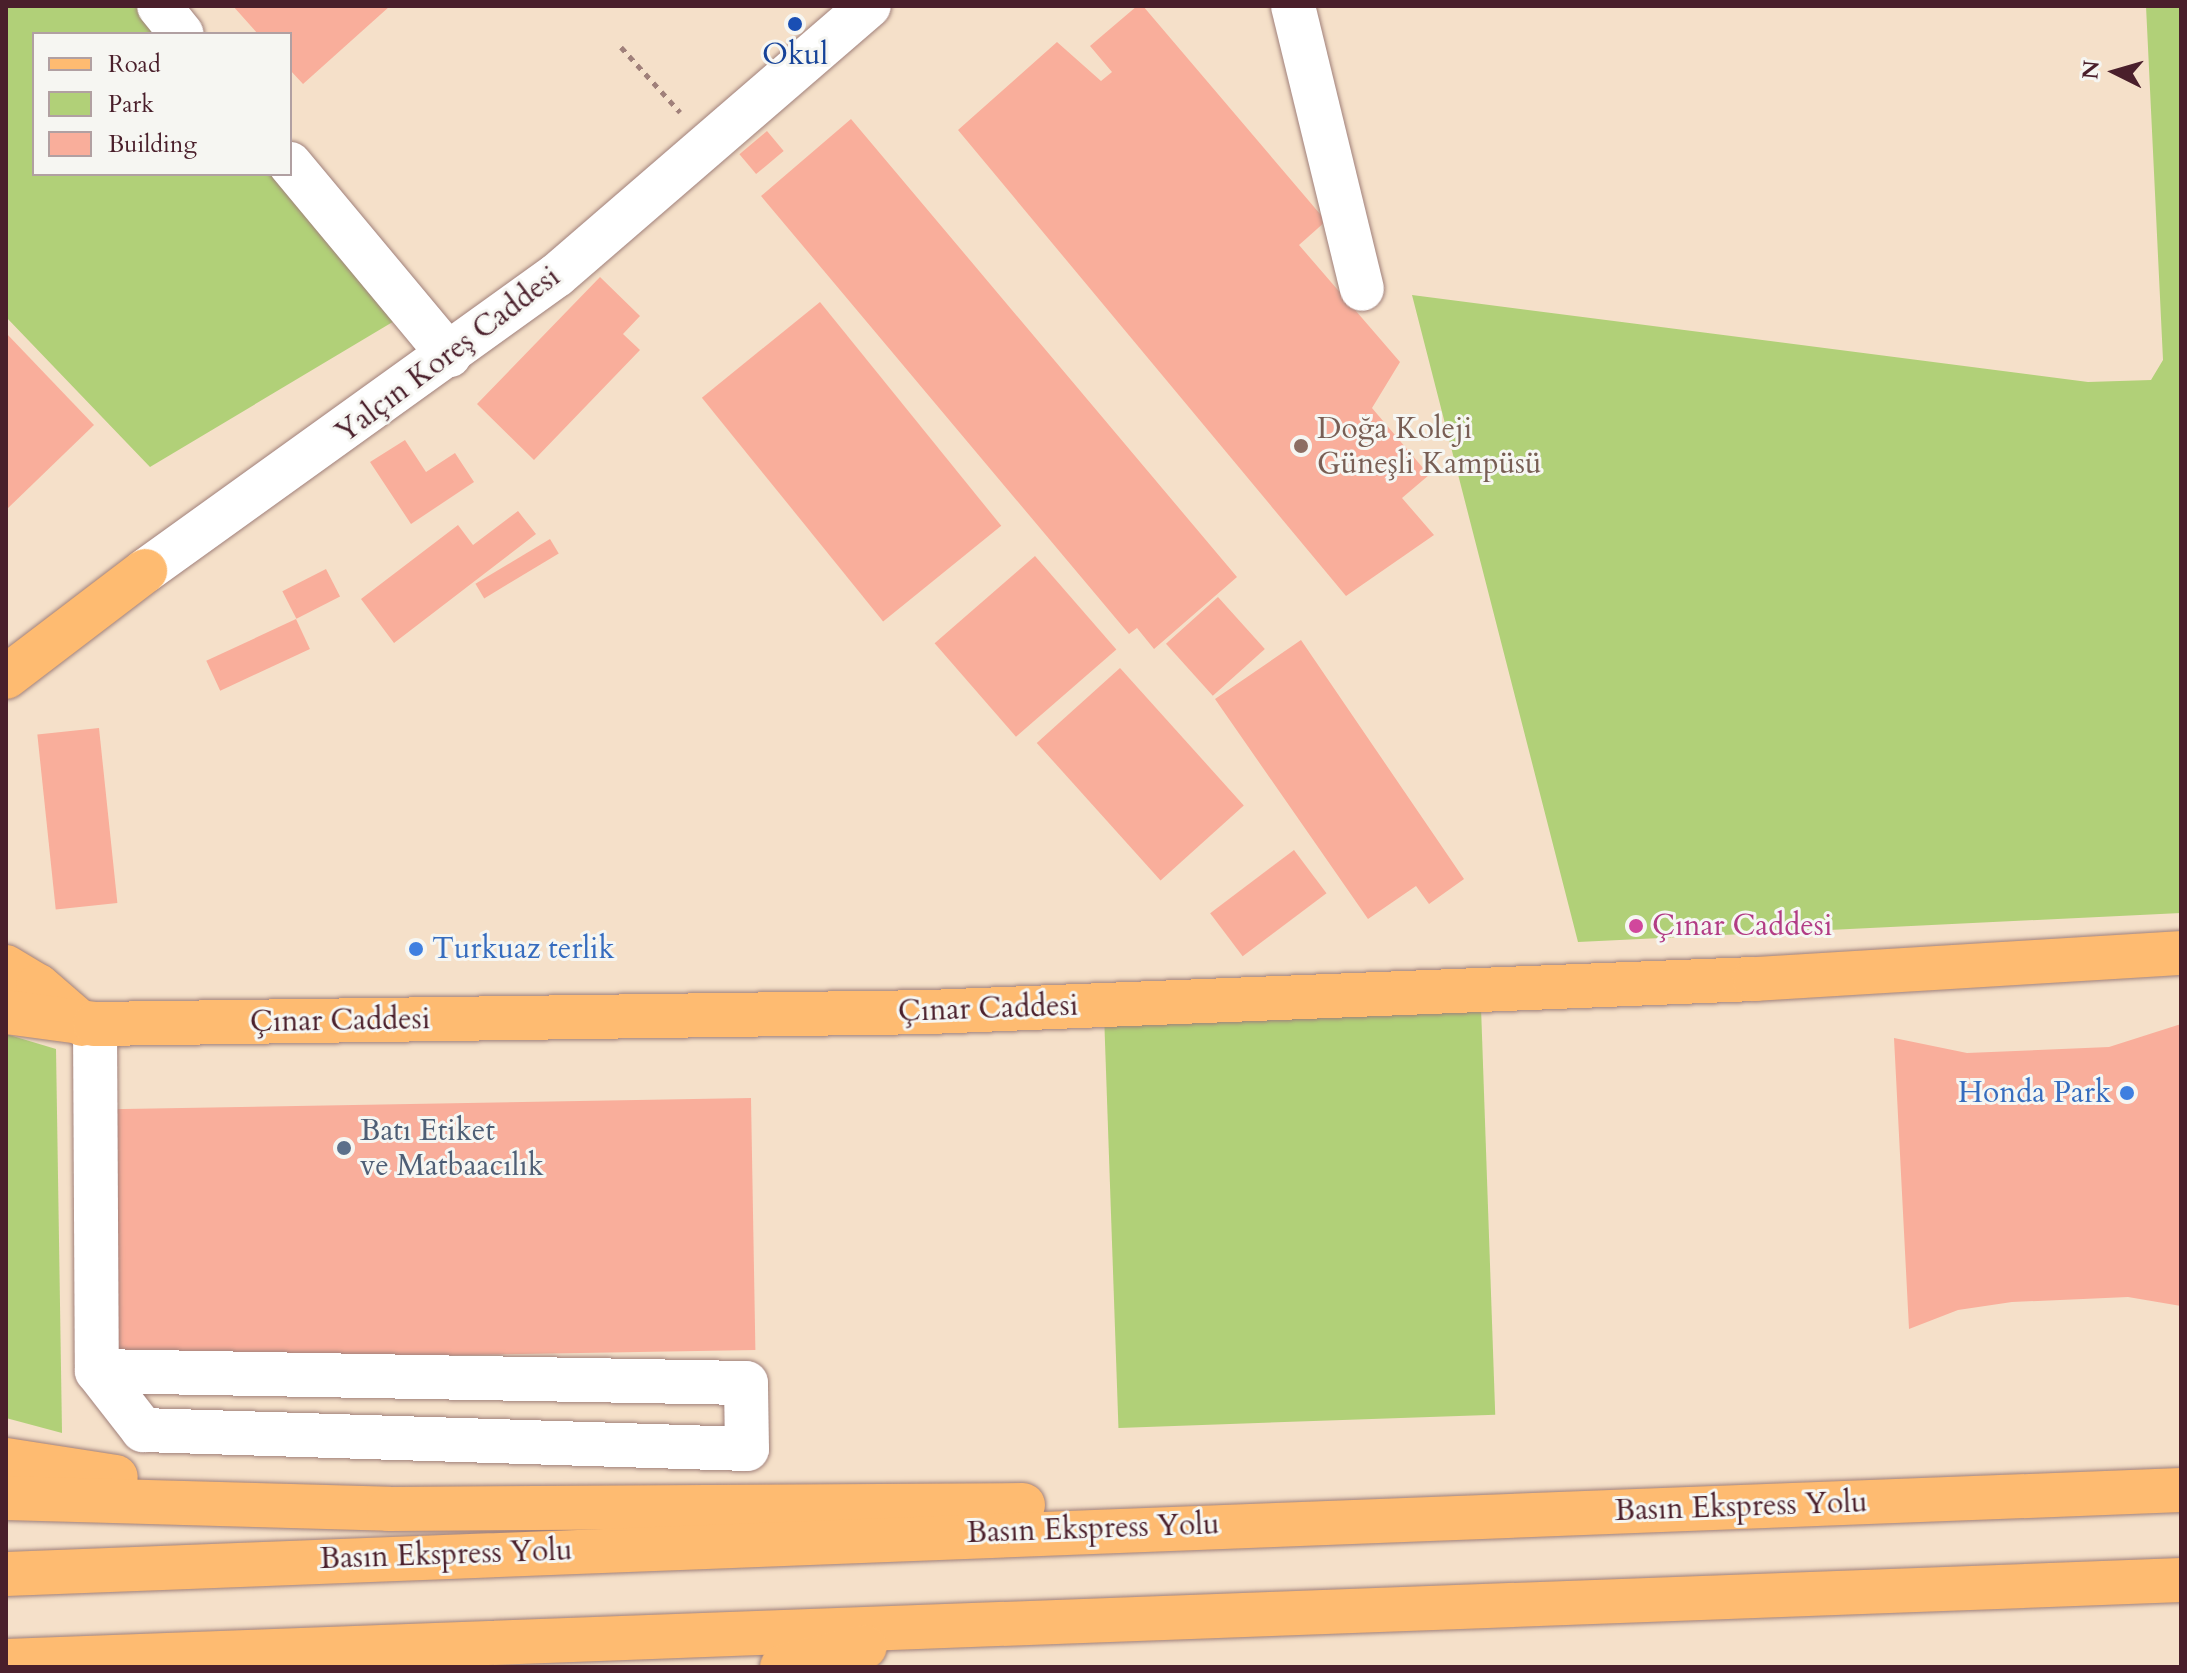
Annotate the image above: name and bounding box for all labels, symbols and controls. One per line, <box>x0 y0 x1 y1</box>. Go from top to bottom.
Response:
marker: Okul <box>786 15 804 33</box>
legend <box>32 32 292 176</box>
north arrow <box>2075 32 2155 112</box>
place label: Okul <box>762 37 828 73</box>
text: Road <box>108 48 161 81</box>
text: N <box>2075 59 2107 81</box>
text: Park <box>108 88 154 121</box>
text: Building <box>108 128 197 161</box>
street label: Yalçın Koreş Caddesi <box>329 259 567 451</box>
place label: Doğa Koleji Güneşli Kampüsü <box>1317 411 1542 482</box>
marker: Doğa Koleji Güneşli Kampüsü <box>1292 437 1310 455</box>
place label: Çınar Caddesi <box>1652 908 1832 944</box>
marker: Çınar Caddesi <box>1627 917 1645 935</box>
place label: Turkuaz terlik <box>432 931 615 967</box>
marker: Turkuaz terlik <box>407 940 425 958</box>
street label: Çınar Caddesi <box>897 988 1079 1030</box>
street label: Çınar Caddesi <box>250 1001 430 1041</box>
place label: Honda Park <box>1958 1075 2111 1111</box>
marker: Honda Park <box>2118 1084 2136 1102</box>
place label: Batı Etiket ve Matbaacılık <box>360 1113 544 1184</box>
marker: Batı Etiket ve Matbaacılık <box>335 1139 353 1157</box>
street label: Basın Ekspress Yolu <box>1614 1485 1868 1529</box>
street label: Basın Ekspress Yolu <box>966 1507 1220 1551</box>
street label: Basın Ekspress Yolu <box>319 1533 573 1577</box>

